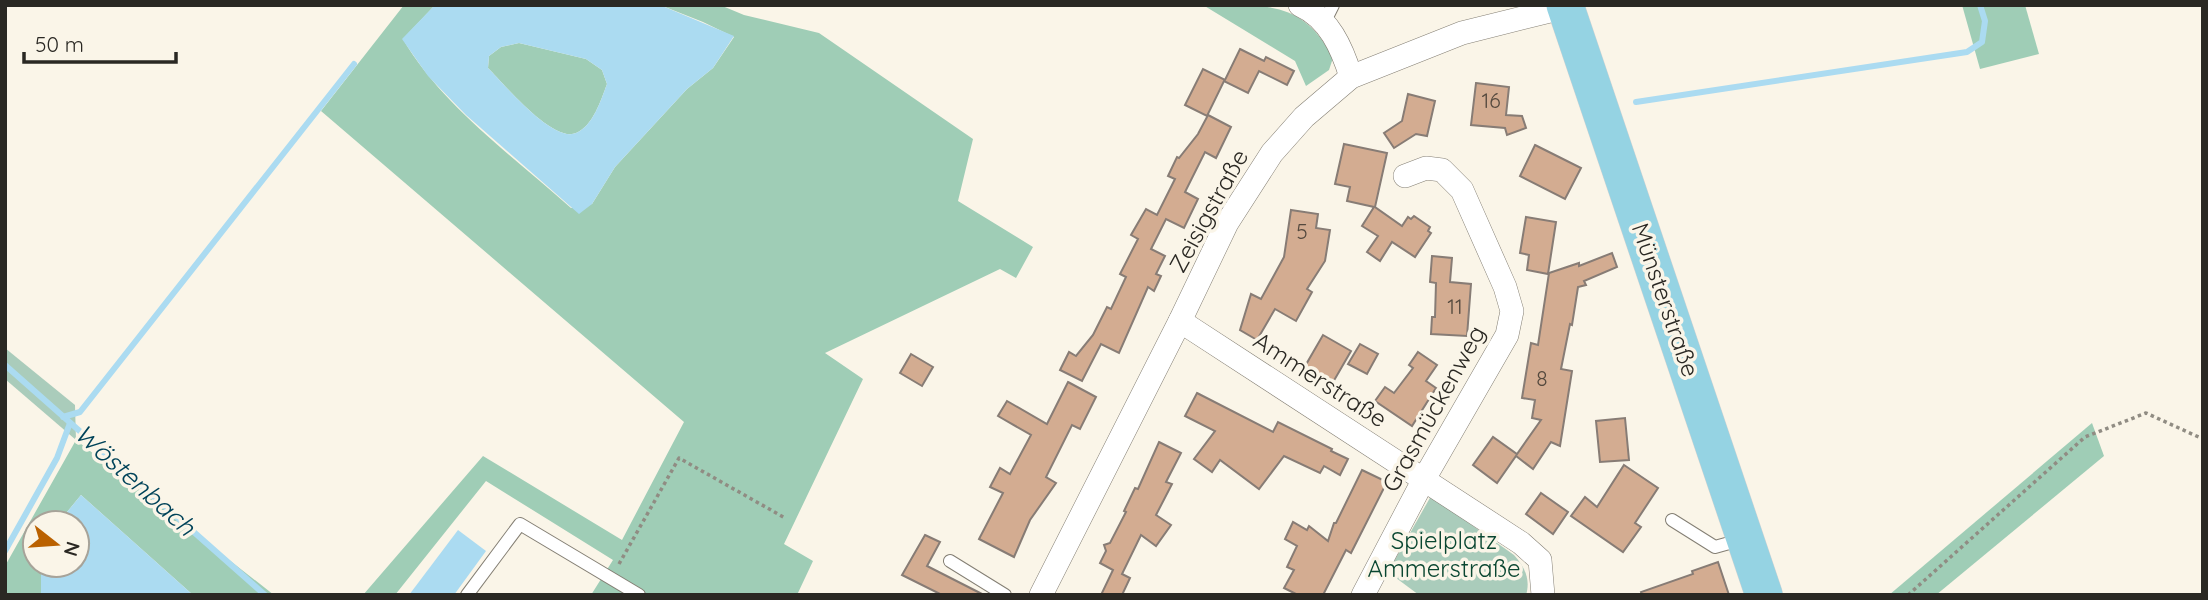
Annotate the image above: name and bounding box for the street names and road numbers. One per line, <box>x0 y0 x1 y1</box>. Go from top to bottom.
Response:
street label: Zeisigstraße <box>1162 144 1254 277</box>
street label: Münsterstraße <box>1626 219 1706 380</box>
street label: Grasmückenweg <box>1375 320 1491 497</box>
street label: Ammerstraße <box>1248 325 1393 433</box>

